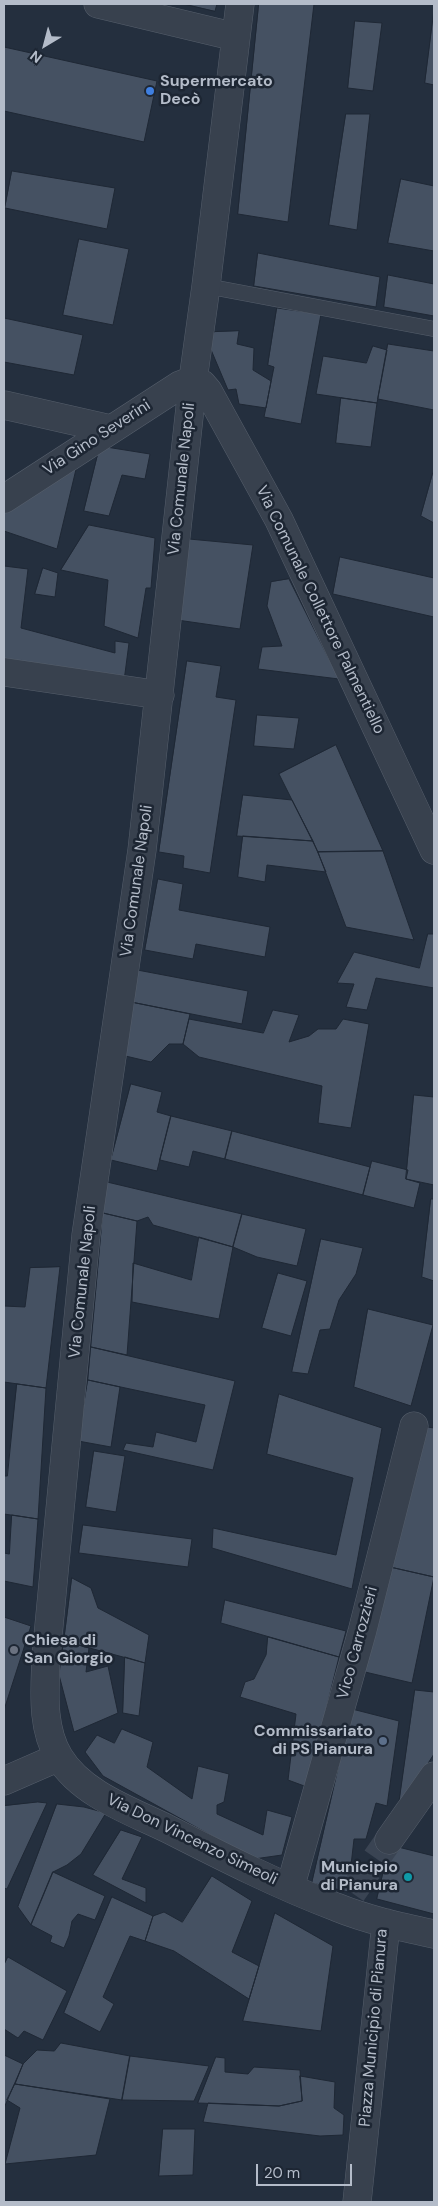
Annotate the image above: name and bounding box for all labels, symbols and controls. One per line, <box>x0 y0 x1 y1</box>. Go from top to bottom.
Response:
north arrow <box>20 20 70 70</box>
text: N <box>26 47 45 67</box>
place label: Supermercato Decò <box>160 72 273 110</box>
marker: Supermercato Decò <box>144 85 156 97</box>
street label: Via Gino Severini <box>40 396 154 480</box>
street label: Via Comunale Napoli <box>164 402 200 556</box>
street label: Via Comunale Collettore Palmentiello <box>251 483 389 737</box>
street label: Via Comunale Napoli <box>117 804 157 958</box>
street label: Via Comunale Napoli <box>65 1205 101 1359</box>
street label: Vico Carrozzieri <box>334 1584 382 1702</box>
place label: Chiesa di San Giorgio <box>24 1631 113 1669</box>
marker: Chiesa di San Giorgio <box>8 1644 20 1656</box>
place label: Commissariato di PS Pianura <box>254 1722 373 1760</box>
marker: Commissariato di PS Pianura <box>377 1735 389 1747</box>
street label: Via Don Vincenzo Simeoli <box>104 1790 280 1890</box>
place label: Municipio di Pianura <box>320 1858 398 1896</box>
marker: Municipio di Pianura <box>402 1871 414 1883</box>
street label: Piazza Municipio di Pianura <box>356 1928 392 2128</box>
scale bar <box>258 2154 354 2186</box>
text: 20 m <box>264 2163 300 2183</box>

